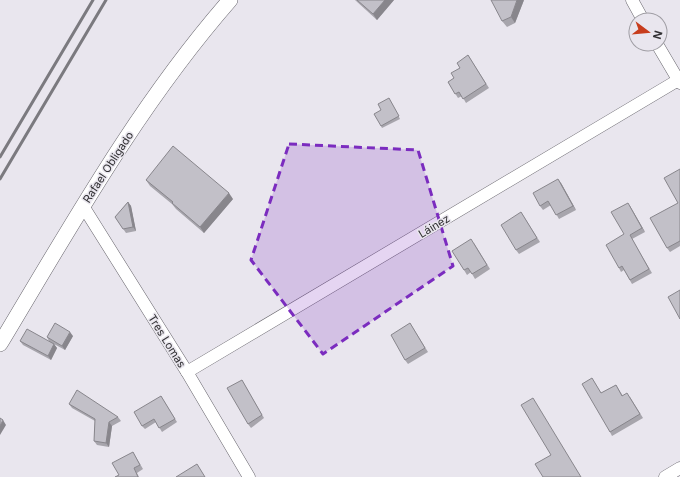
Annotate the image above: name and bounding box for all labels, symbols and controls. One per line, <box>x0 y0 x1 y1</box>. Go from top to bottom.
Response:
north arrow <box>628 12 668 52</box>
text: N <box>650 29 665 41</box>
street label: Rafael Obligado <box>80 128 136 205</box>
street label: Láinez <box>416 211 452 241</box>
street label: Tres Lomas <box>145 312 189 370</box>

